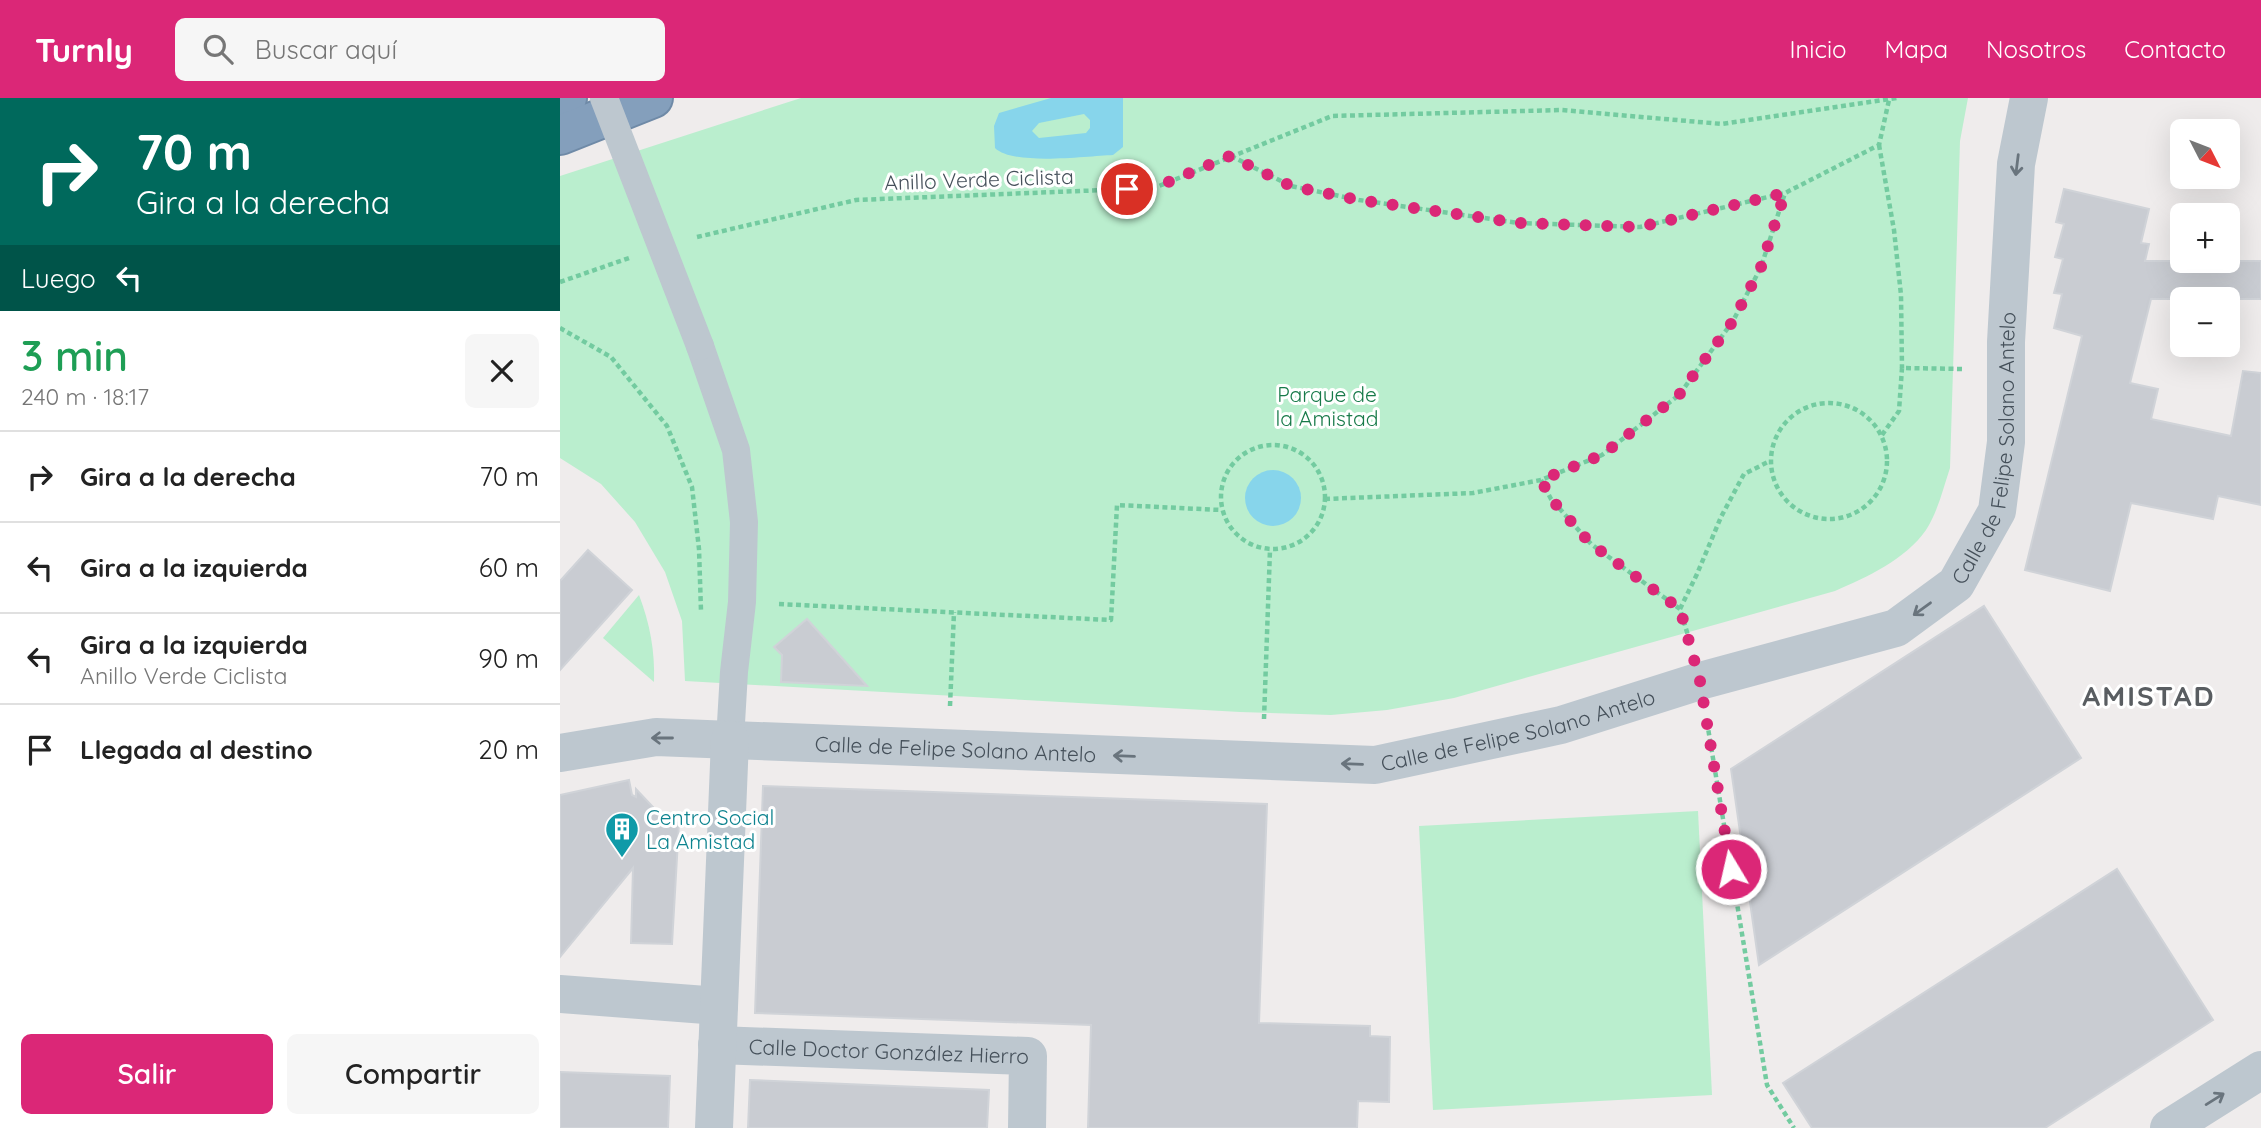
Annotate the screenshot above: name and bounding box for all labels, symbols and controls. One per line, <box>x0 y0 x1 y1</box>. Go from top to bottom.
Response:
search box <box>175 18 665 81</box>
text: Turnly <box>35 29 133 70</box>
icon: search <box>199 30 237 68</box>
text: Buscar aquí <box>255 33 397 66</box>
text: Inicio <box>1789 34 1847 64</box>
text: Mapa <box>1885 34 1948 64</box>
text: Nosotros <box>1986 34 2086 64</box>
text: Contacto <box>2124 34 2226 64</box>
north arrow <box>2170 119 2240 189</box>
map controls <box>2170 119 2240 357</box>
text: 70 m <box>136 121 252 182</box>
icon: right <box>21 126 112 217</box>
one-way arrow <box>2010 153 2023 176</box>
pin <box>1097 159 1157 219</box>
street label: Anillo Verde Ciclista <box>884 163 1074 195</box>
icon: arrive <box>1108 170 1146 208</box>
text: Gira a la derecha <box>136 182 390 222</box>
button: + <box>2170 203 2240 273</box>
icon: left <box>110 259 148 297</box>
text: Luego <box>21 262 96 295</box>
button: − <box>2170 287 2240 357</box>
street label: Calle de Felipe Solano Antelo <box>1946 311 2021 589</box>
text: 3 min <box>21 329 128 382</box>
button: close <box>465 334 539 408</box>
park label: Parque de la Amistad <box>1276 381 1378 431</box>
text: 240 m · 18:17 <box>21 382 149 411</box>
icon: right <box>21 458 59 496</box>
text: Gira a la derecha <box>80 460 296 493</box>
text: 70 m <box>479 460 539 493</box>
icon: left <box>21 549 59 587</box>
text: Gira a la izquierda <box>80 551 308 584</box>
text: 60 m <box>479 551 539 584</box>
one-way arrow <box>1913 601 1932 616</box>
text: Gira a la izquierda <box>80 628 308 661</box>
icon: left <box>21 640 59 678</box>
text: 90 m <box>478 642 539 675</box>
text: Anillo Verde Ciclista <box>80 661 288 690</box>
district label: AMISTAD <box>2082 678 2216 713</box>
street label: Calle de Felipe Solano Antelo <box>1378 683 1658 776</box>
street label: Calle de Felipe Solano Antelo <box>814 730 1097 767</box>
icon: arrive <box>21 731 59 769</box>
one-way arrow <box>651 731 674 744</box>
text: Llegada al destino <box>80 733 313 766</box>
text: 20 m <box>478 733 539 766</box>
one-way arrow <box>1113 750 1136 763</box>
one-way arrow <box>1340 758 1363 771</box>
place label: Centro Social La Amistad <box>646 804 774 854</box>
building icon: Centro Social La Amistad <box>603 810 641 859</box>
position arrow <box>1694 832 1768 906</box>
street label: Calle Doctor González Hierro <box>748 1033 1029 1069</box>
button: Salir <box>21 1034 273 1114</box>
button: Compartir <box>287 1034 539 1114</box>
one-way arrow <box>2204 1092 2224 1106</box>

